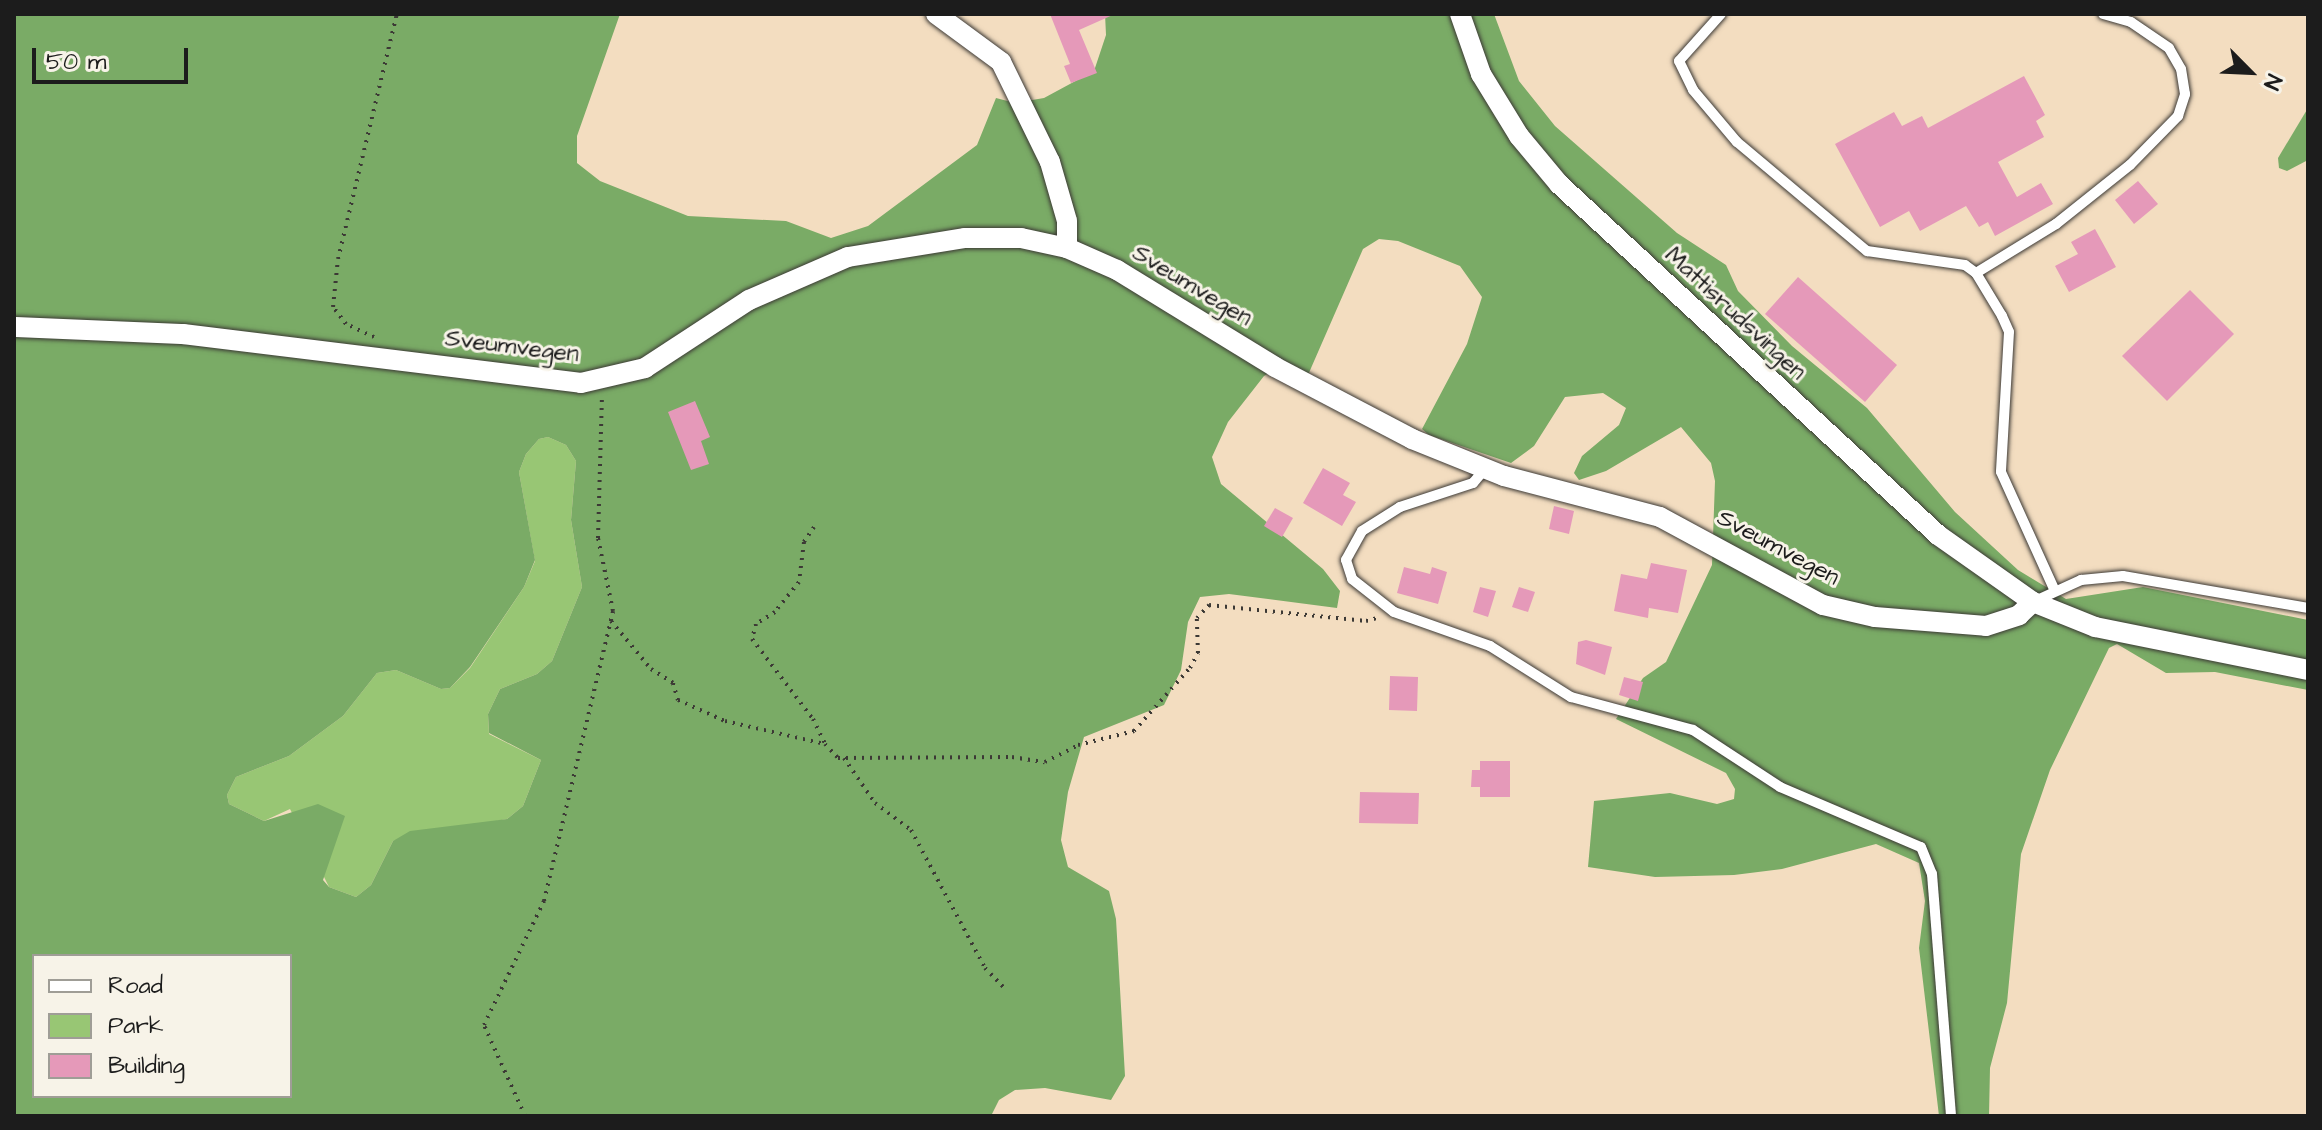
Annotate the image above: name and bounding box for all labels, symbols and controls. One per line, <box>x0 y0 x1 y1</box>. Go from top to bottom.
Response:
scale bar <box>36 32 192 82</box>
north arrow <box>2210 32 2290 112</box>
text: 50 m <box>46 45 106 79</box>
text: N <box>2255 69 2289 95</box>
street label: Sveumvegen <box>1127 239 1257 333</box>
street label: Mattisrudsvingen <box>1658 241 1812 387</box>
street label: Sveumvegen <box>443 325 581 369</box>
street label: Sveumvegen <box>1712 504 1844 592</box>
legend <box>32 954 292 1098</box>
text: Road <box>108 969 163 1003</box>
text: Park <box>108 1009 164 1043</box>
text: Building <box>108 1049 185 1083</box>

